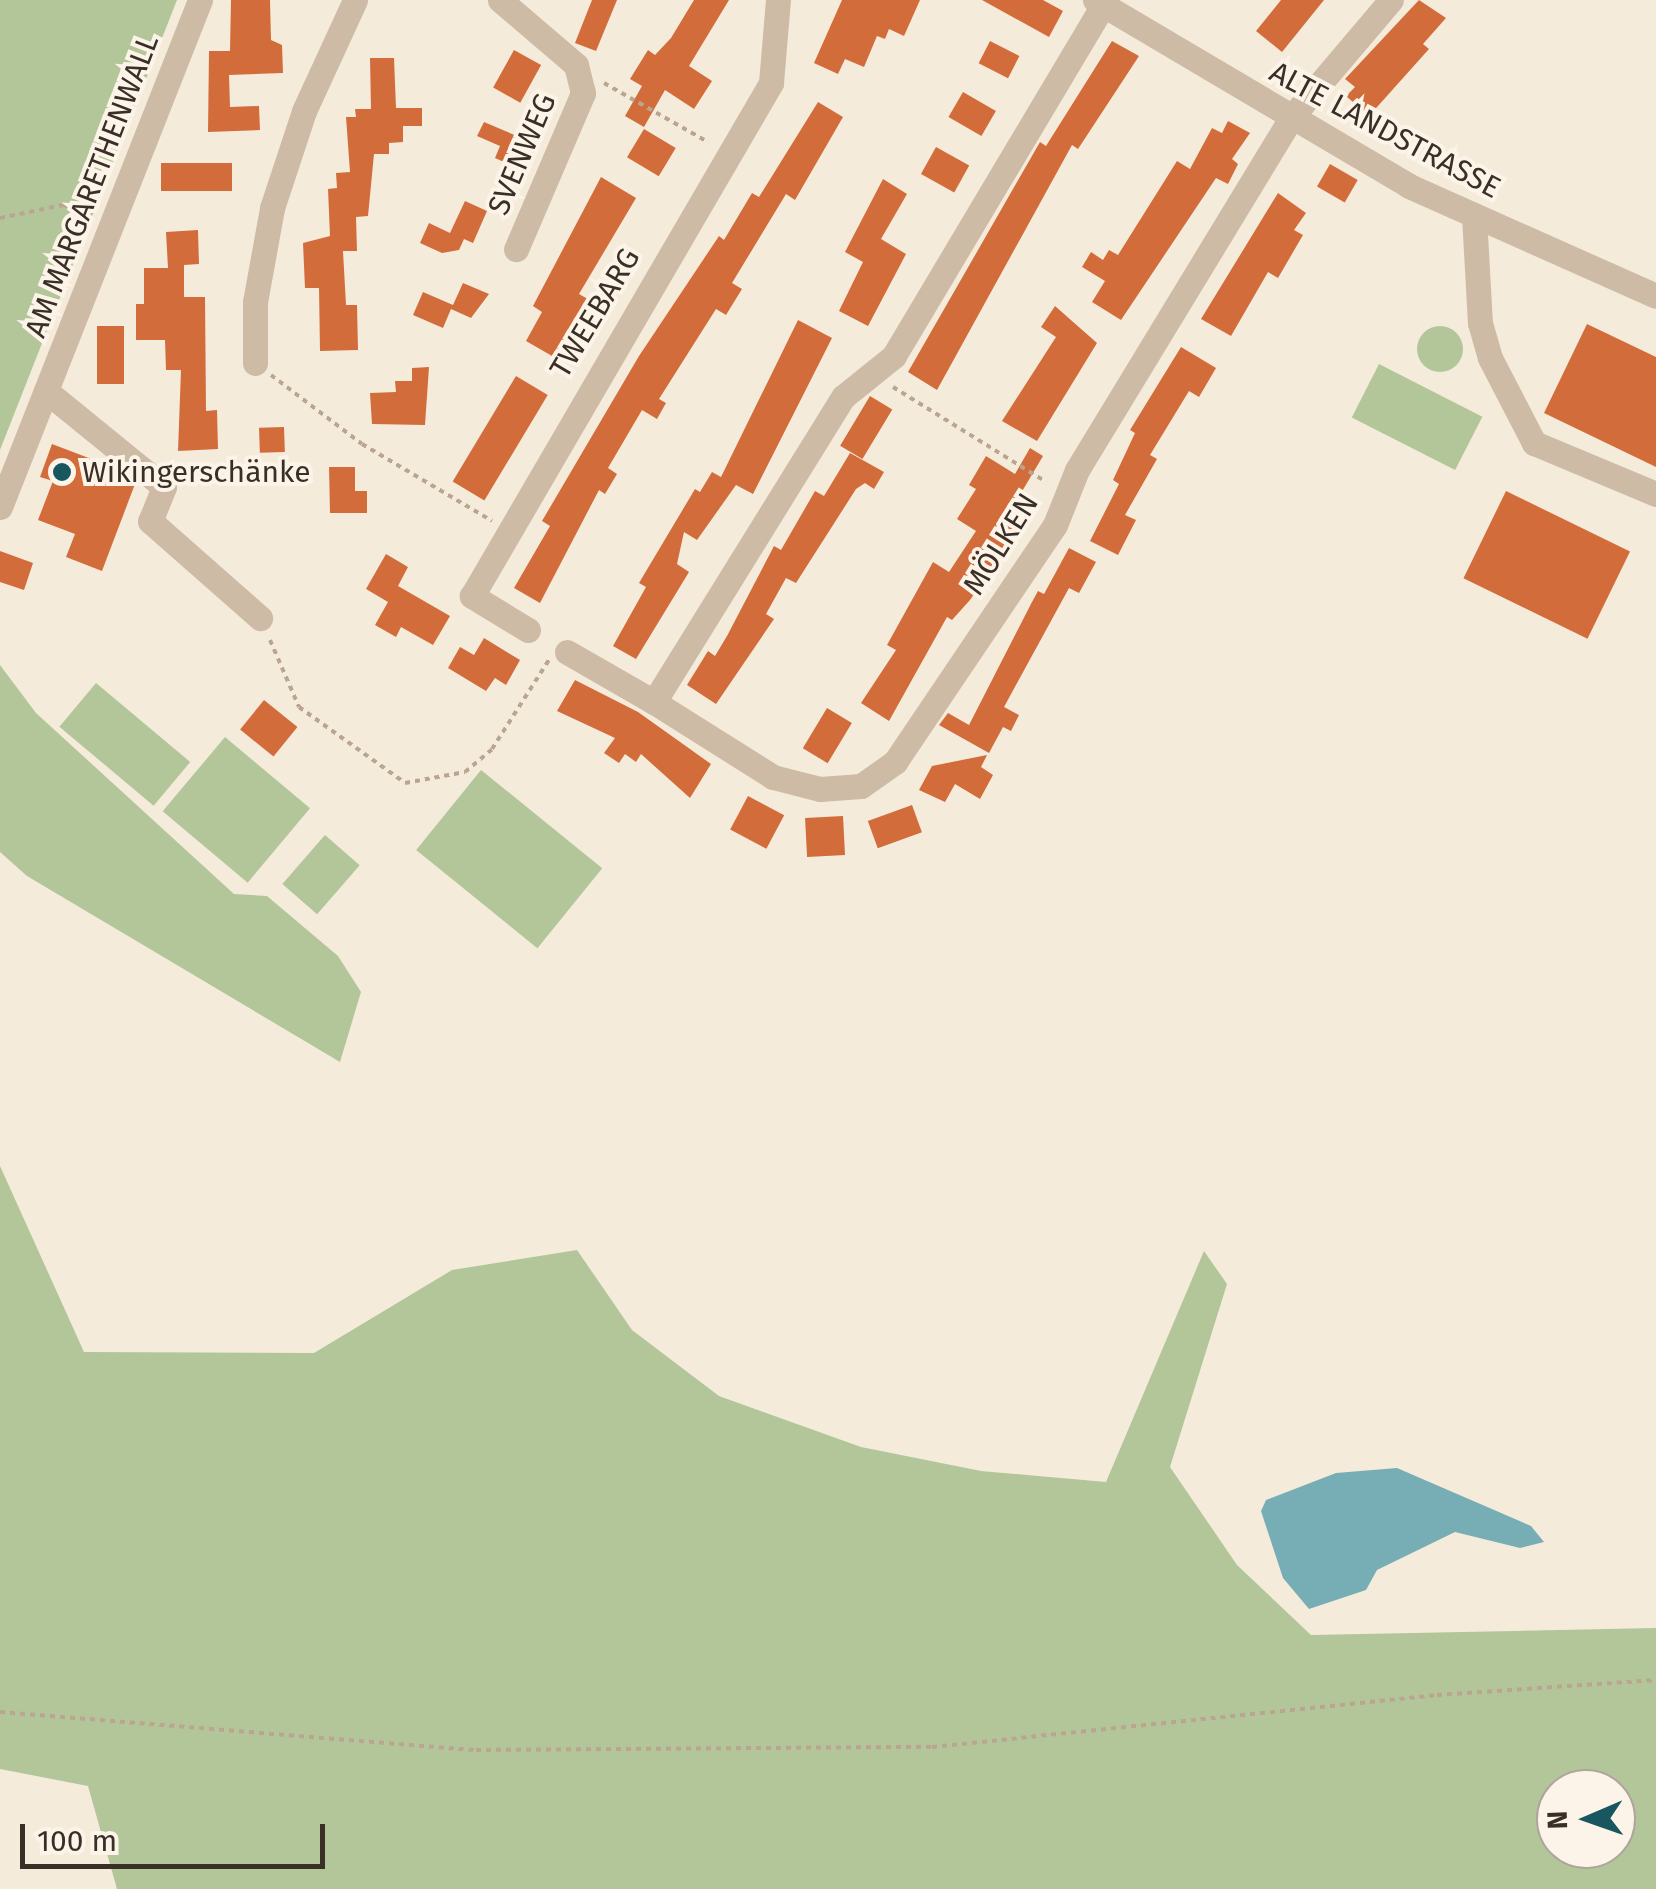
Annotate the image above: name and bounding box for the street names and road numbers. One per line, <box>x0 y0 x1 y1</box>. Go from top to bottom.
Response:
street label: AM MARGARETHENWALL <box>18 29 166 343</box>
street label: ALTE LANDSTRASSE <box>1264 54 1506 206</box>
street label: SVENWEG <box>480 88 564 220</box>
street label: TWEEBARG <box>542 242 648 384</box>
street label: MÖLKEN <box>956 487 1046 601</box>

